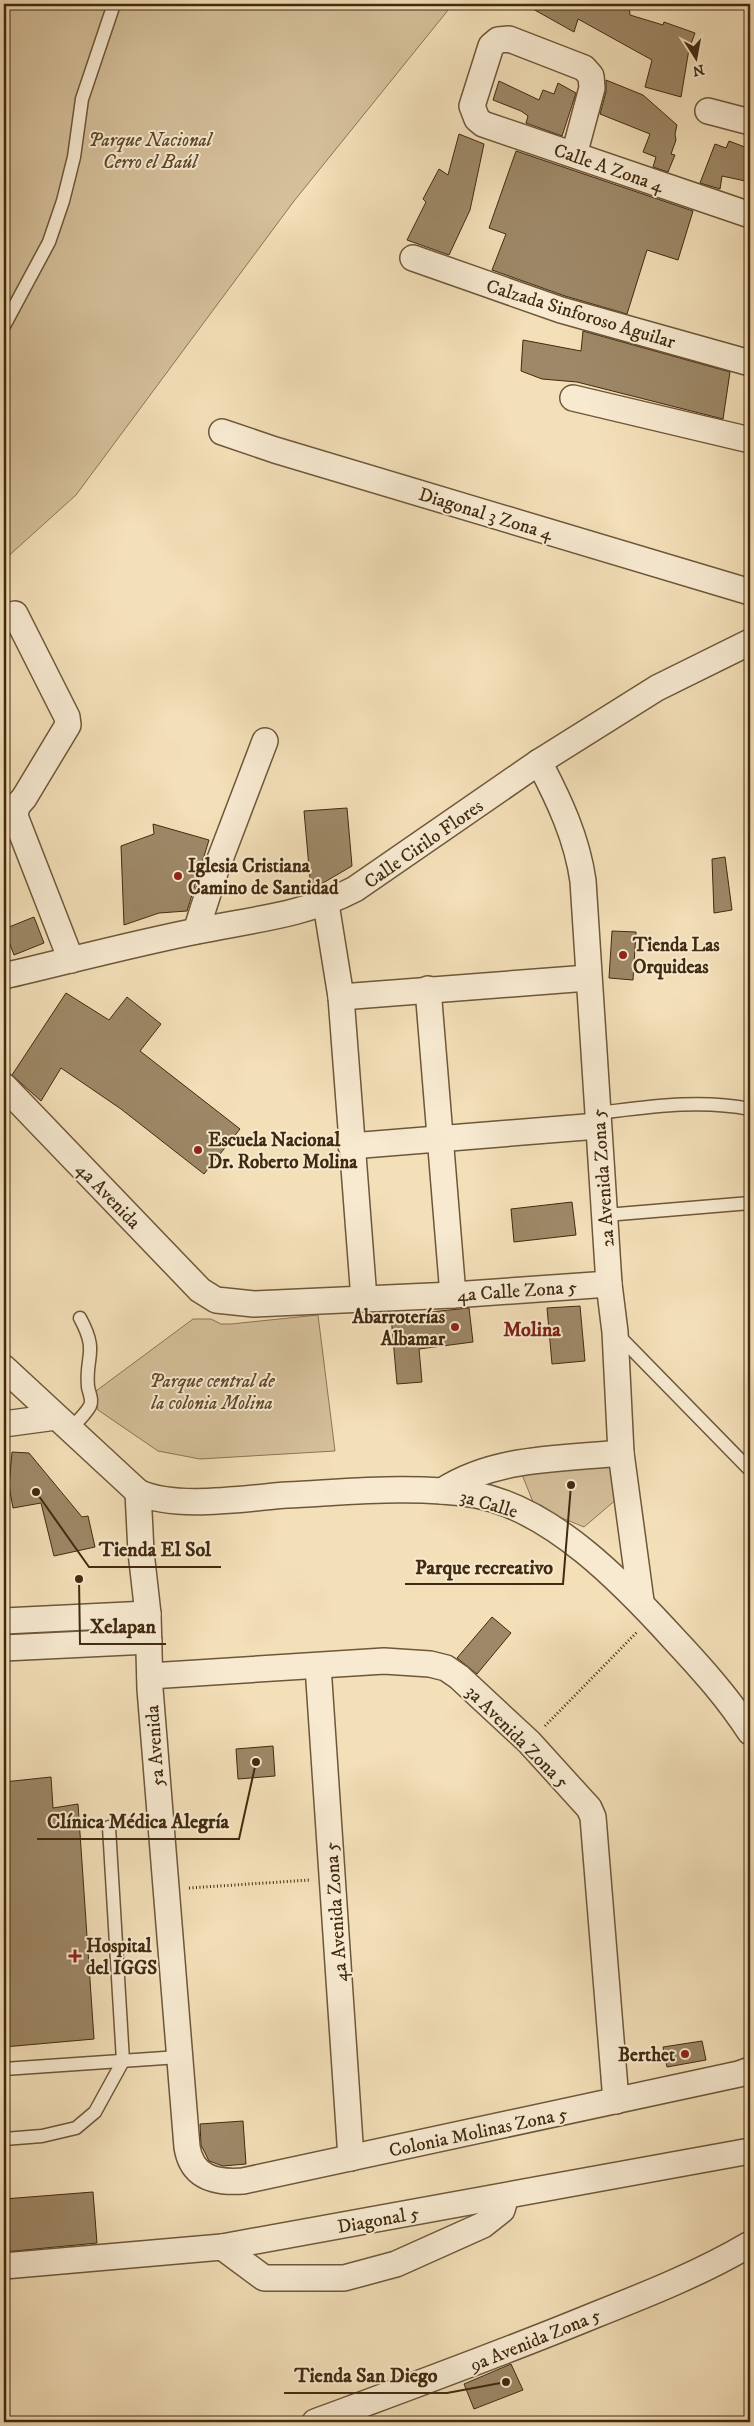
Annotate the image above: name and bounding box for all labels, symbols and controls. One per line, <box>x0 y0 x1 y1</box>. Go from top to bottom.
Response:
north arrow <box>672 32 722 82</box>
text: N <box>690 60 706 80</box>
park label: Parque Nacional Cerro el Baúl <box>88 129 214 174</box>
street label: Calle A Zona 4 <box>551 139 667 198</box>
street label: Calzada Sinforoso Aguilar <box>483 275 678 354</box>
street label: Diagonal 3 Zona 4 <box>416 483 556 546</box>
street label: Calle Cirilo Flores <box>360 795 488 894</box>
place label: Iglesia Cristiana Camino de Santidad <box>188 855 339 900</box>
marker: Iglesia Cristiana Camino de Santidad <box>172 870 184 882</box>
place label: Tienda Las Orquideas <box>632 934 720 980</box>
marker: Tienda Las Orquideas <box>617 949 629 961</box>
street label: 2a Avenida Zona 5 <box>587 1107 620 1248</box>
place label: Escuela Nacional Dr. Roberto Molina <box>208 1129 358 1174</box>
marker: Escuela Nacional Dr. Roberto Molina <box>192 1144 204 1156</box>
street label: 4a Avenida <box>71 1158 145 1234</box>
street label: 4a Calle Zona 5 <box>456 1276 578 1307</box>
place label: Abarroterías Albamar <box>351 1306 446 1351</box>
district label: Molina <box>503 1318 561 1343</box>
marker: Abarroterías Albamar <box>449 1321 461 1333</box>
park label: Parque central de la colonia Molina <box>149 1370 275 1415</box>
street label: 3a Calle <box>457 1485 520 1524</box>
callout: Tienda El Sol <box>89 1532 221 1567</box>
text: Tienda El Sol <box>98 1538 212 1563</box>
callout: Parque recreativo <box>405 1549 563 1584</box>
text: Parque recreativo <box>415 1556 553 1581</box>
callout: Xelapan <box>80 1609 166 1644</box>
text: Xelapan <box>90 1615 157 1640</box>
street label: 3a Avenida Zona 5 <box>461 1681 574 1794</box>
street label: 5a Avenida <box>141 1704 170 1788</box>
callout: Clínica Médica Alegría <box>37 1804 239 1839</box>
text: Clínica Médica Alegría <box>47 1810 230 1835</box>
street label: 4a Avenida Zona 5 <box>320 1841 353 1983</box>
place label: Hospital del IGGS <box>86 1935 157 1980</box>
marker: Hospital del IGGS <box>68 1949 82 1963</box>
place label: Berthet <box>618 2044 676 2067</box>
marker: Berthet <box>679 2048 691 2060</box>
street label: Colonia Molinas Zona 5 <box>387 2102 570 2163</box>
street label: Diagonal 5 <box>335 2202 422 2239</box>
street label: 9a Avenida Zona 5 <box>466 2303 605 2377</box>
callout: Tienda San Diego <box>284 2358 447 2393</box>
text: Tienda San Diego <box>293 2364 438 2389</box>

